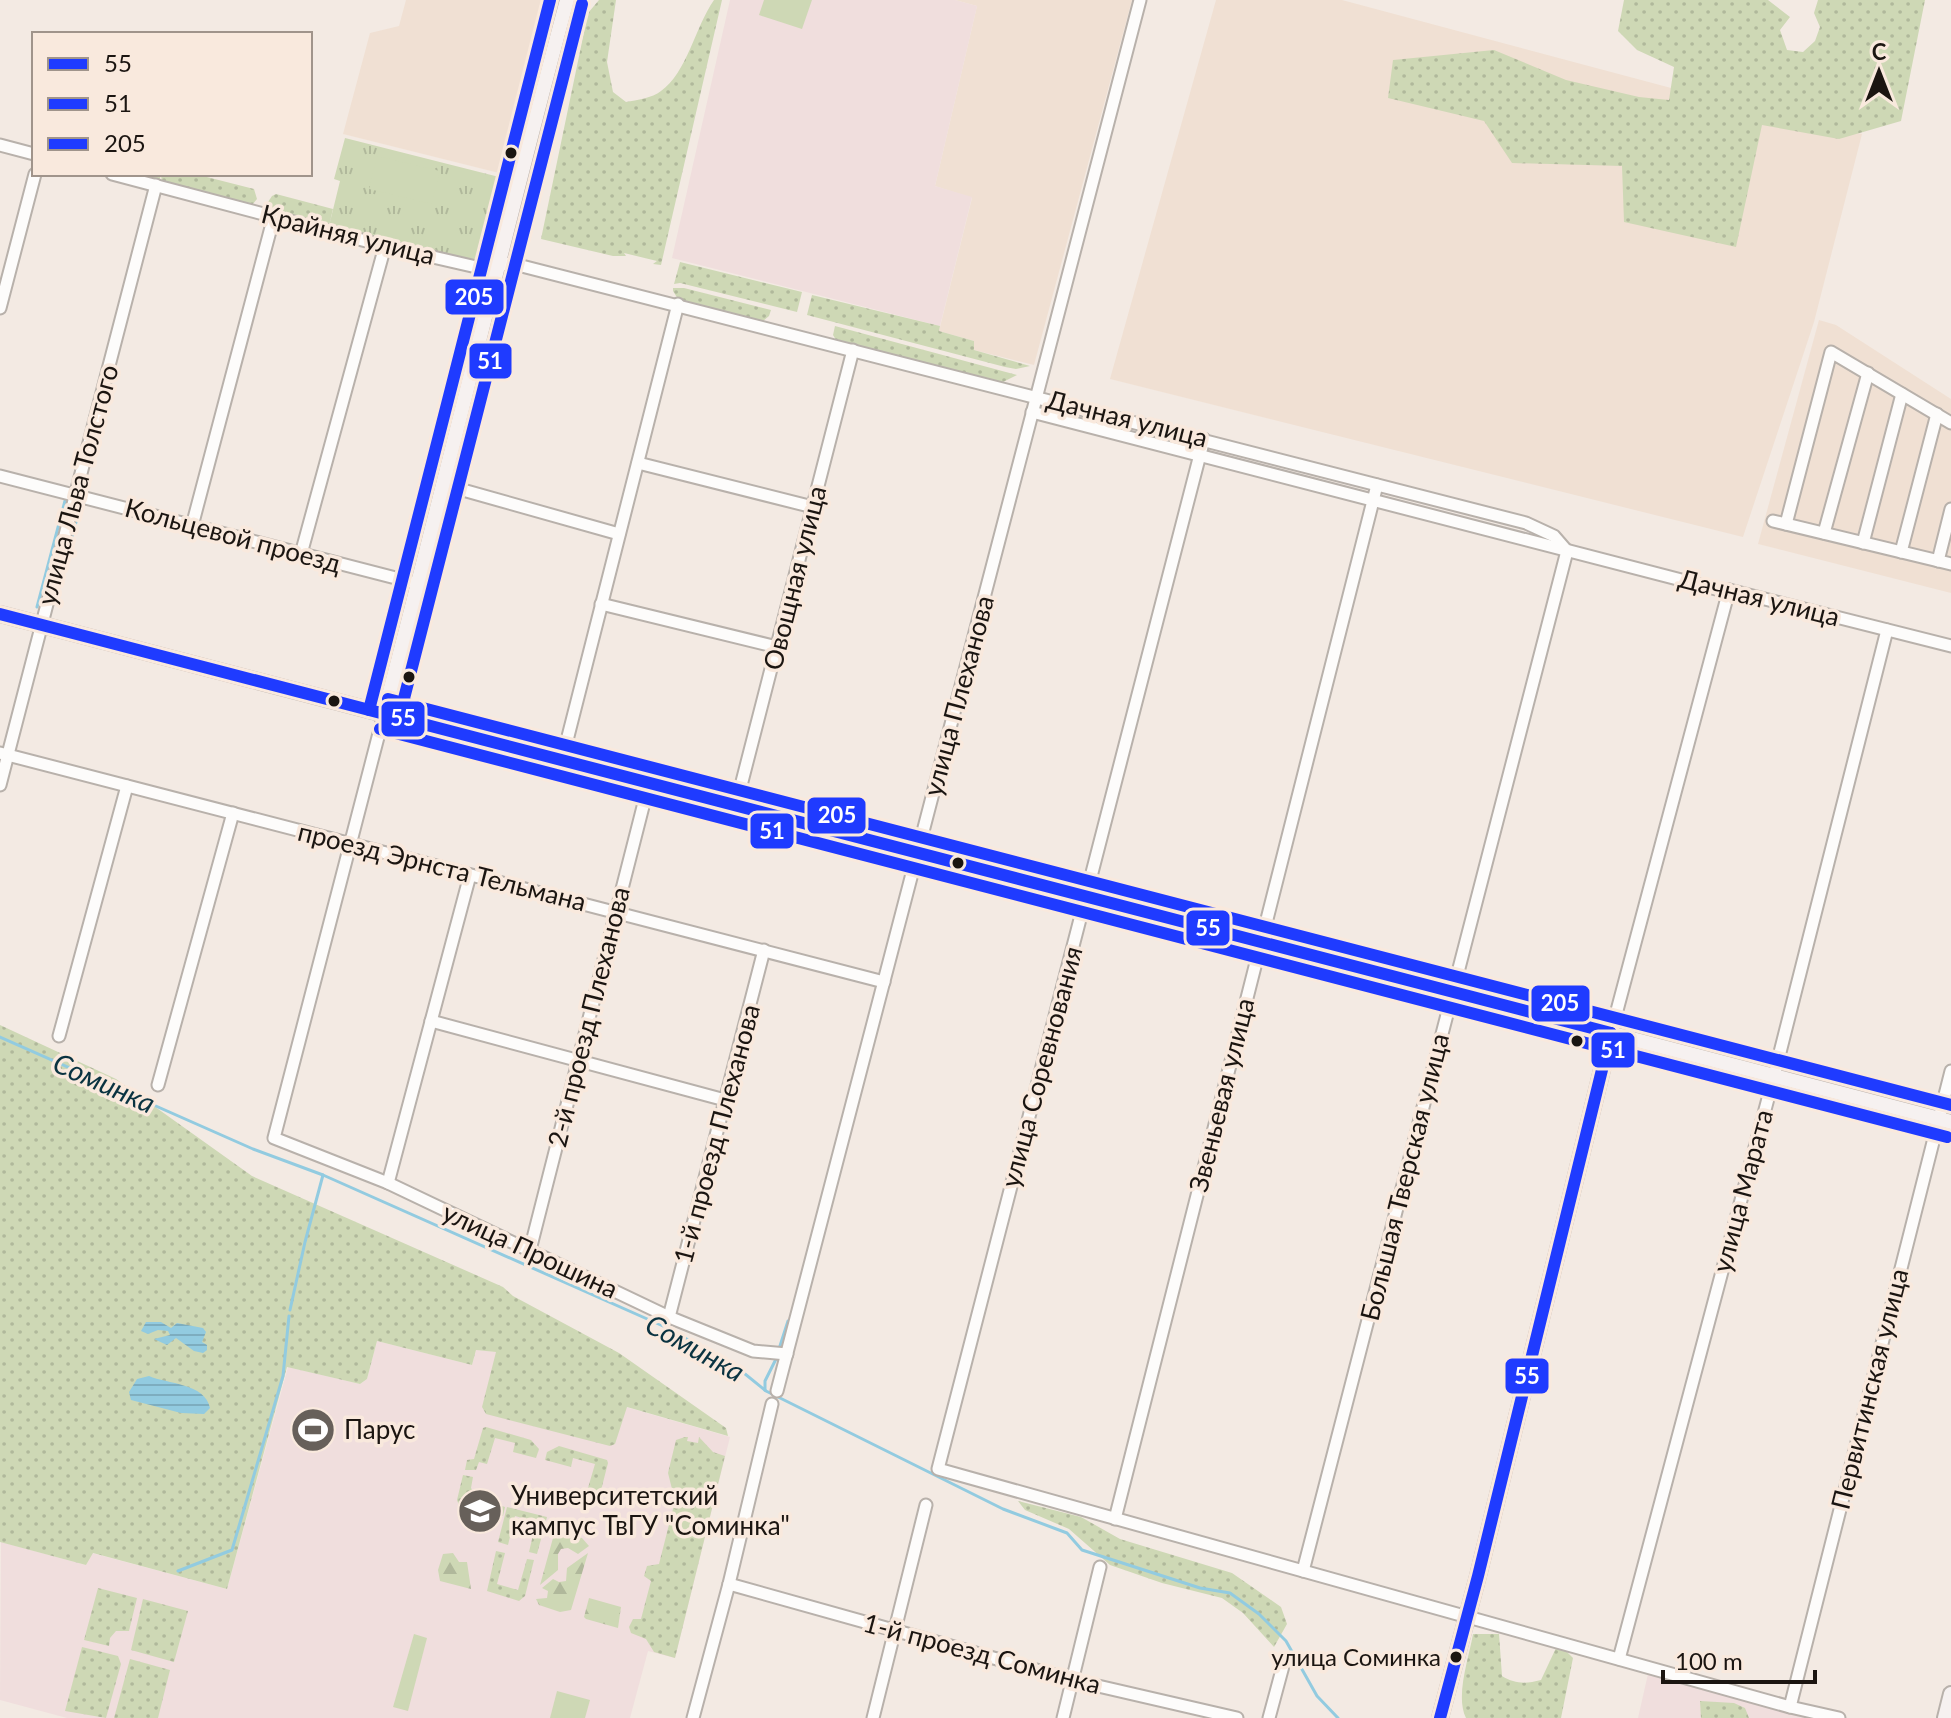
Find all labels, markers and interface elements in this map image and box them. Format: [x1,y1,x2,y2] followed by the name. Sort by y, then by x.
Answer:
[32,32,312,176] legend
[1839,32,1919,112] north arrow
[1872,38,1887,65] text: С
[104,48,132,77] text: 55
[104,88,132,117] text: 51
[104,128,146,157] text: 205
[503,145,519,161] unlabelled marker
[258,197,438,271] street label: Крайняя улица
[444,278,505,316] line badge: 205
[455,283,493,310] text: 205
[468,342,513,380] line badge: 51
[477,347,503,374] text: 51
[30,361,125,608] street label: улица Льва Толстого
[1043,383,1211,453] street label: Дачная улица
[756,482,832,673] street label: Овощная улица
[122,491,345,579] street label: Кольцевой проезд
[1675,562,1843,632] street label: Дачная улица
[916,592,1000,800] street label: улица Плеханова
[401,669,417,685] unlabelled marker
[326,693,342,709] unlabelled marker
[380,700,426,738] line badge: 55
[390,704,416,731] text: 55
[806,796,867,835] line badge: 205
[818,801,856,828] text: 205
[749,812,795,850] line badge: 51
[295,815,590,917] street label: проезд Эрнста Тельмана
[759,817,785,844] text: 51
[950,855,966,871] unlabelled marker
[540,883,636,1150] street label: 2-й проезд Плеханова
[1185,909,1231,947] line badge: 55
[1195,914,1221,941] text: 55
[993,943,1089,1191] street label: улица Соревнования
[1530,984,1591,1023] line badge: 205
[1541,989,1579,1016] text: 205
[1181,995,1261,1195] street label: Звеньевая улица
[666,1001,766,1267] street label: 1-й проезд Плеханова
[1353,1030,1455,1324] street label: Большая Тверская улица
[1590,1031,1636,1069] line badge: 51
[1569,1033,1585,1049] unlabelled marker
[1600,1036,1626,1063] text: 51
[48,1045,161,1120] water label: Соминка
[1705,1106,1779,1276] street label: улица Марата
[438,1195,623,1305] street label: улица Прошина
[1824,1265,1914,1512] street label: Первитинская улица
[640,1306,751,1388] water label: Соминка
[1504,1357,1550,1395] line badge: 55
[1514,1362,1540,1389] text: 55
[289,1406,337,1454] sports icon: Парус
[344,1413,415,1445] place label: Парус
[511,1479,790,1541] place label: Университетский кампус ТвГУ "Соминка"
[456,1487,504,1535] school or university icon: Университетский кампус ТвГУ "Соминка"
[860,1606,1104,1700] street label: 1-й проезд Соминка
[1663,1634,1815,1684] scale bar
[1271,1642,1441,1671] place label: улица Соминка
[1675,1646,1743,1675] text: 100 m
[1448,1649,1464,1665] marker: улица Соминка

